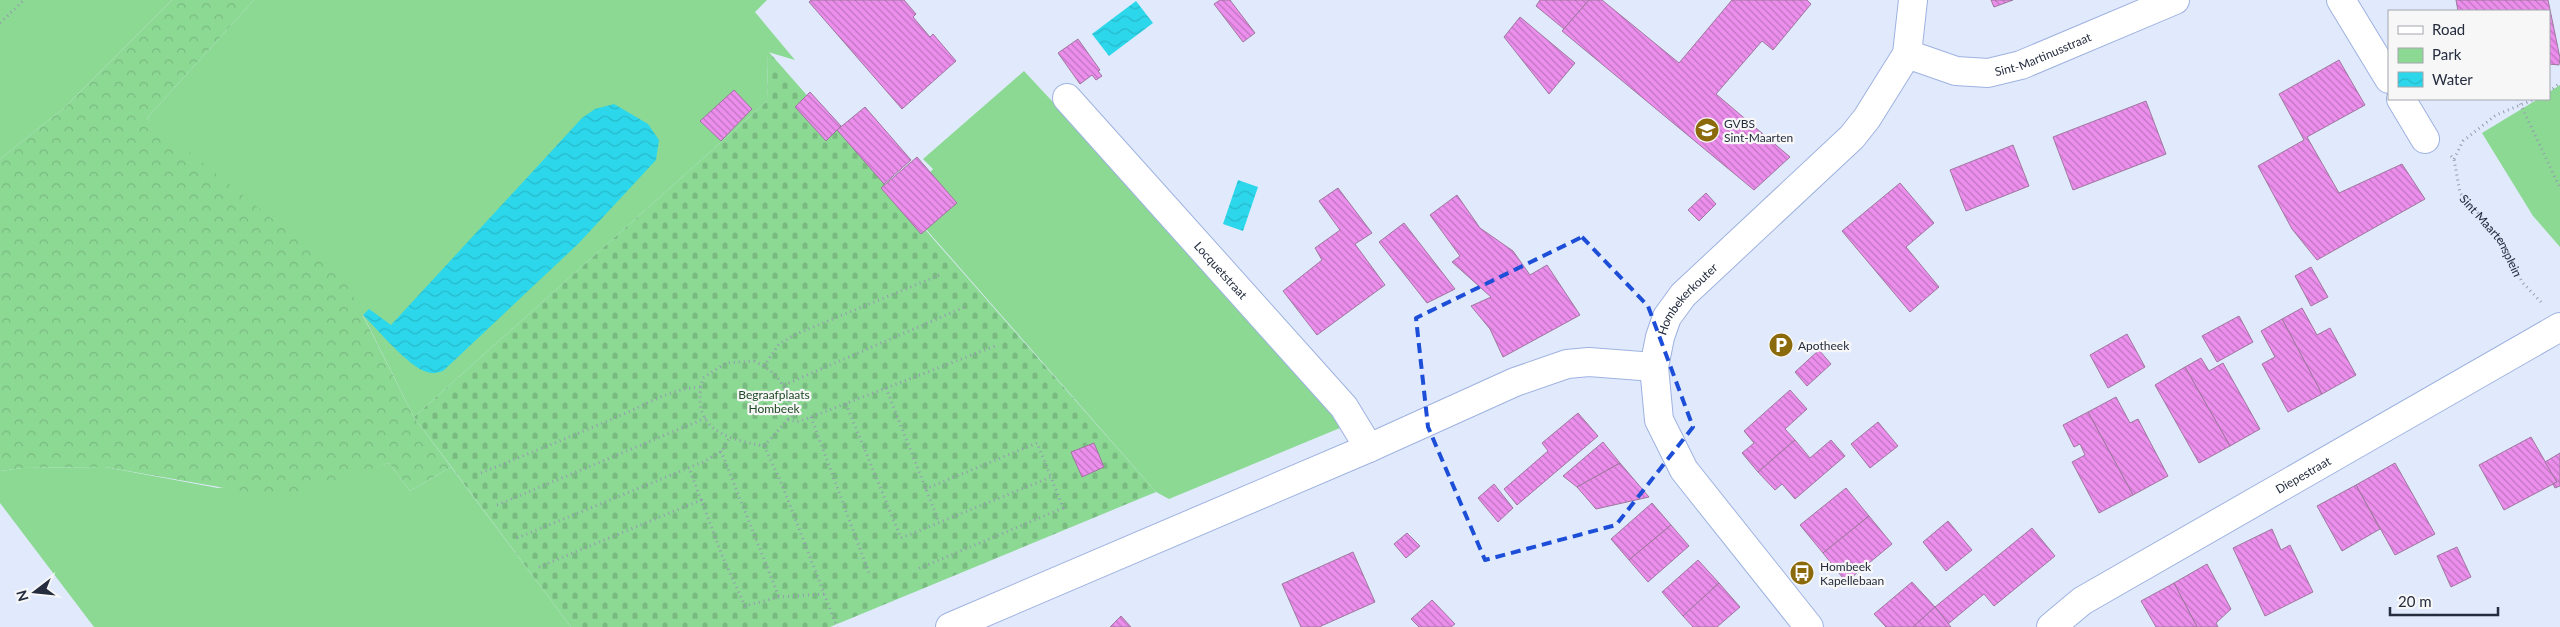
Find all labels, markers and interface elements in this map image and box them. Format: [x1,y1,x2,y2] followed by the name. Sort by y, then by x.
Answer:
[2388,10,2550,100] legend
[2432,20,2465,38] text: Road
[1993,29,2094,79] street label: Sint-Martinusstraat
[2432,45,2462,63] text: Park
[2432,70,2473,88] text: Water
[1724,116,1793,145] place label: GVBS Sint-Maarten
[1694,117,1720,143] school or university icon: GVBS Sint-Maarten
[2457,191,2526,279] street label: Sint Maartensplein
[1192,238,1251,302] street label: Locquetstraat
[1654,259,1721,337] street label: Hombekerkouter
[1768,332,1794,358] parking icon: Apotheek
[1798,338,1850,353] place label: Apotheek
[738,387,810,416] park label: Begraafplaats Hombeek
[2273,452,2334,496] street label: Diepestraat
[1820,559,1884,588] place label: Hombeek Kapellebaan
[1789,560,1815,586] bus stop icon: Hombeek Kapellebaan
[10,567,60,617] north arrow
[2390,584,2498,616] scale bar
[12,588,32,603] text: N
[2398,592,2432,610] text: 20 m

